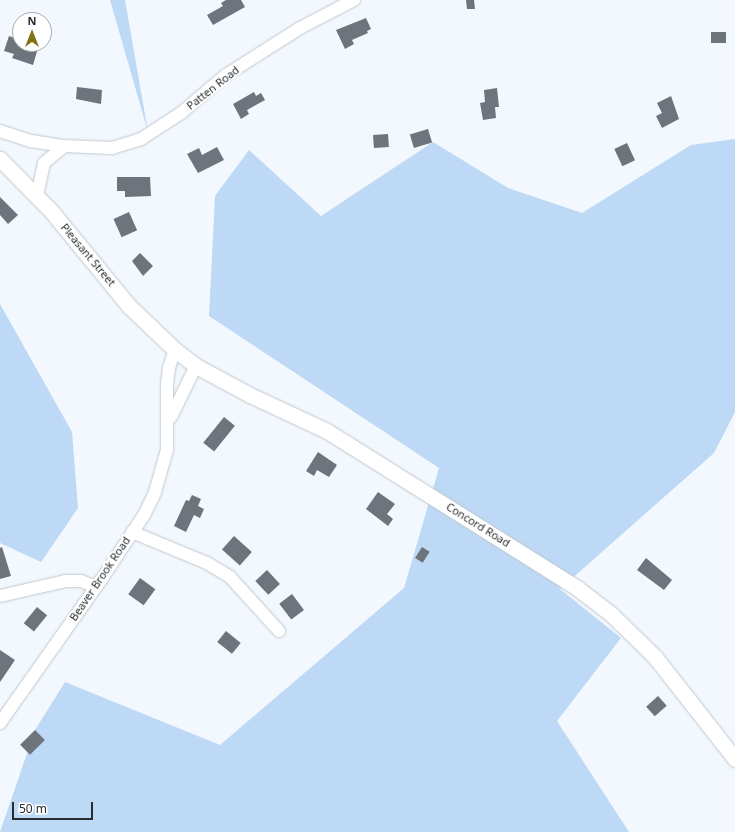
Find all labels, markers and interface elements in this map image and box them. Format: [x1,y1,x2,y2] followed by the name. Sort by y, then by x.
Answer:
[12,12,52,52] north arrow
[28,13,36,28] text: N
[184,63,242,113] street label: Patten Road
[58,221,118,289] street label: Pleasant Street
[444,500,512,550] street label: Concord Road
[67,534,133,624] street label: Beaver Brook Road
[14,794,95,820] scale bar
[19,800,47,817] text: 50 m

